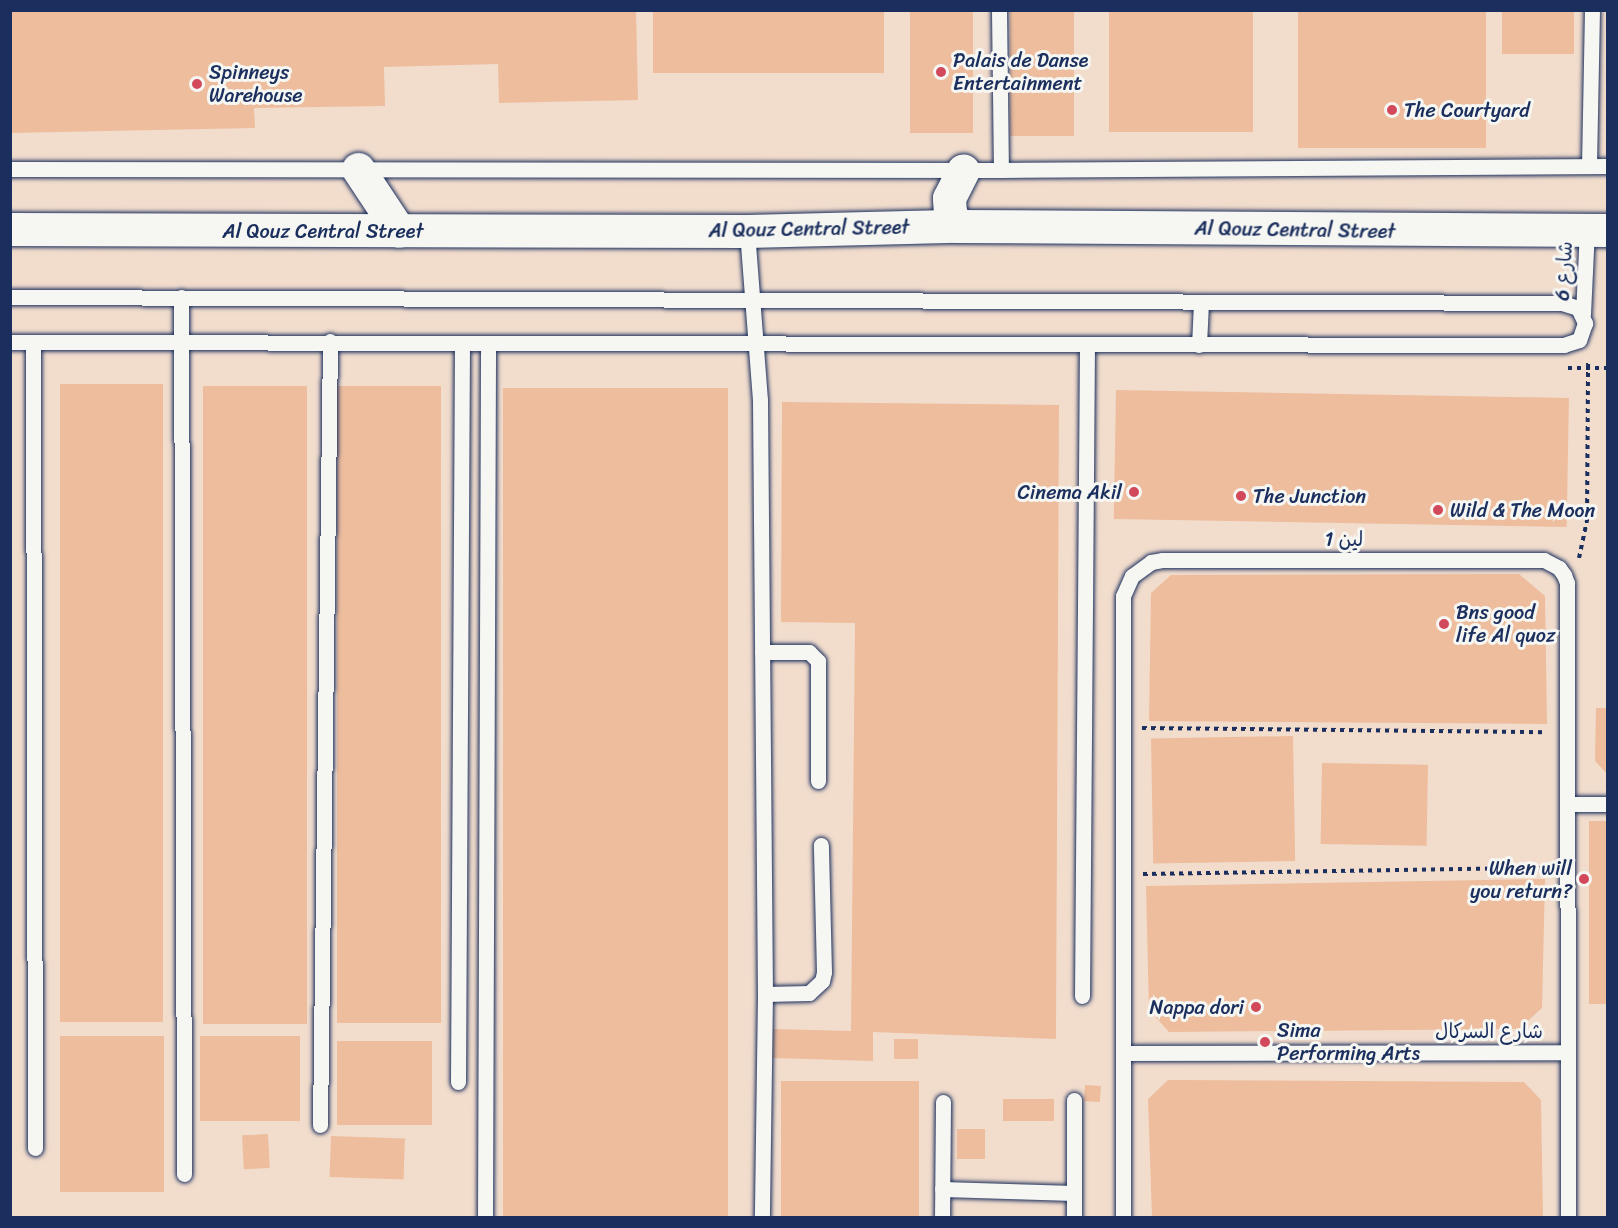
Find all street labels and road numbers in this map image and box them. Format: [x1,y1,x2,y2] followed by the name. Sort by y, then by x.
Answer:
[708,215,910,243] street label: Al Qouz Central Street
[1194,216,1396,244] street label: Al Qouz Central Street
[222,219,424,243] street label: Al Qouz Central Street
[1550,240,1578,302] street label: شارع 6
[1325,527,1363,551] street label: لين 1
[1435,1019,1543,1043] street label: شارع السركال

